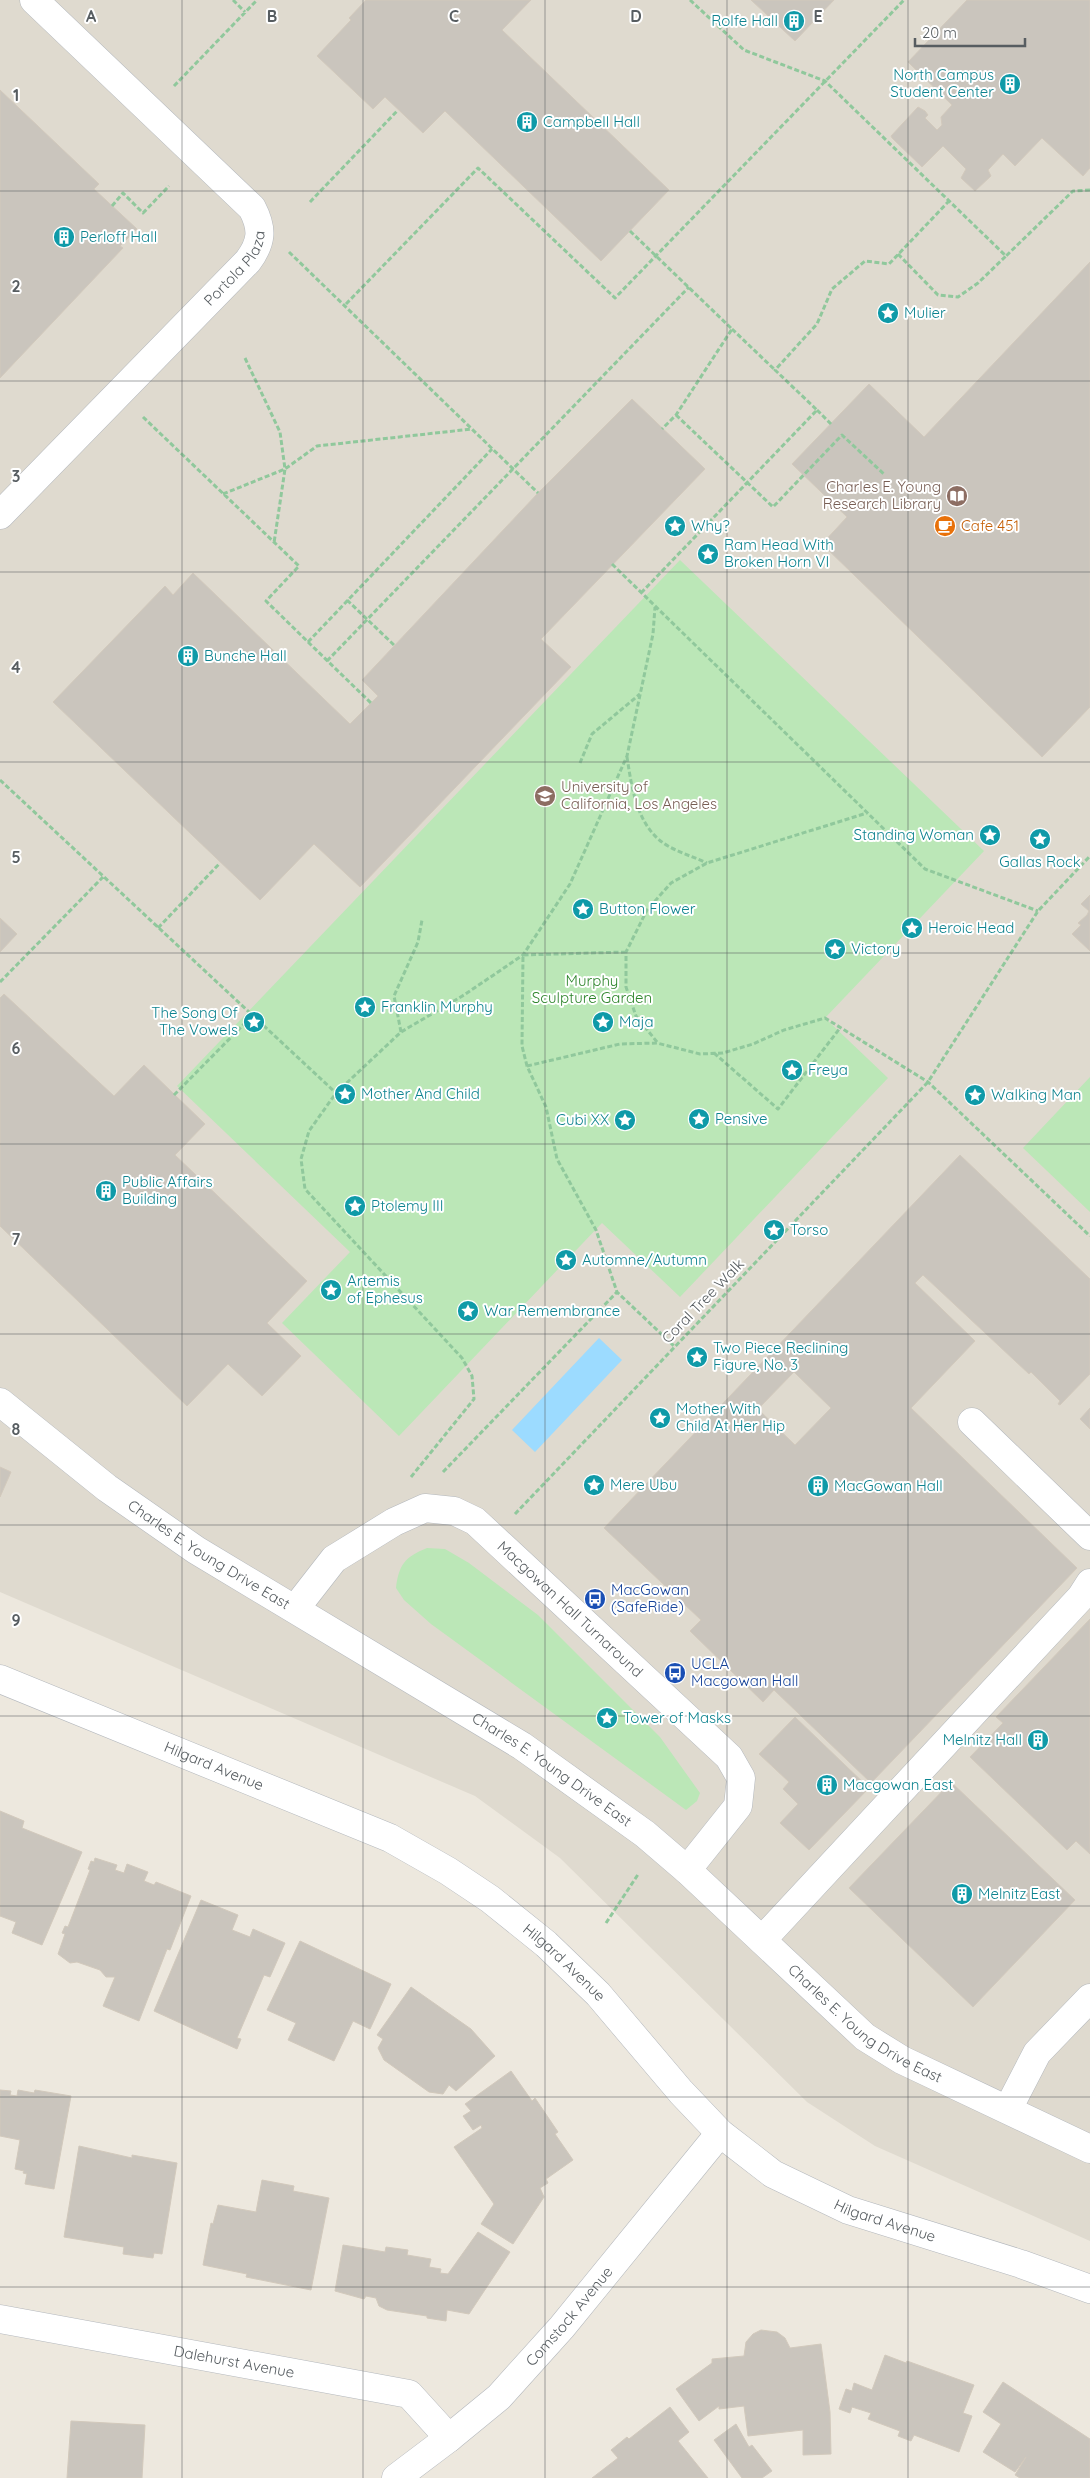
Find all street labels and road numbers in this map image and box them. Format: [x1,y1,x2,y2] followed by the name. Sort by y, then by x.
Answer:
[200,230,269,310] street label: Portola Plaza
[657,1254,748,1347] street label: Coral Tree Walk
[124,1495,294,1613] street label: Charles E. Young Drive East
[494,1537,647,1681] street label: Macgowan Hall Turnaround
[469,1708,636,1830] street label: Charles E. Young Drive East
[162,1737,267,1795] street label: Hilgard Avenue
[519,1919,610,2005] street label: Hilgard Avenue
[784,1960,945,2087] street label: Charles E. Young Drive East
[831,2195,938,2246] street label: Hilgard Avenue
[521,2262,616,2370] street label: Comstock Avenue
[172,2341,296,2382] street label: Dalehurst Avenue

